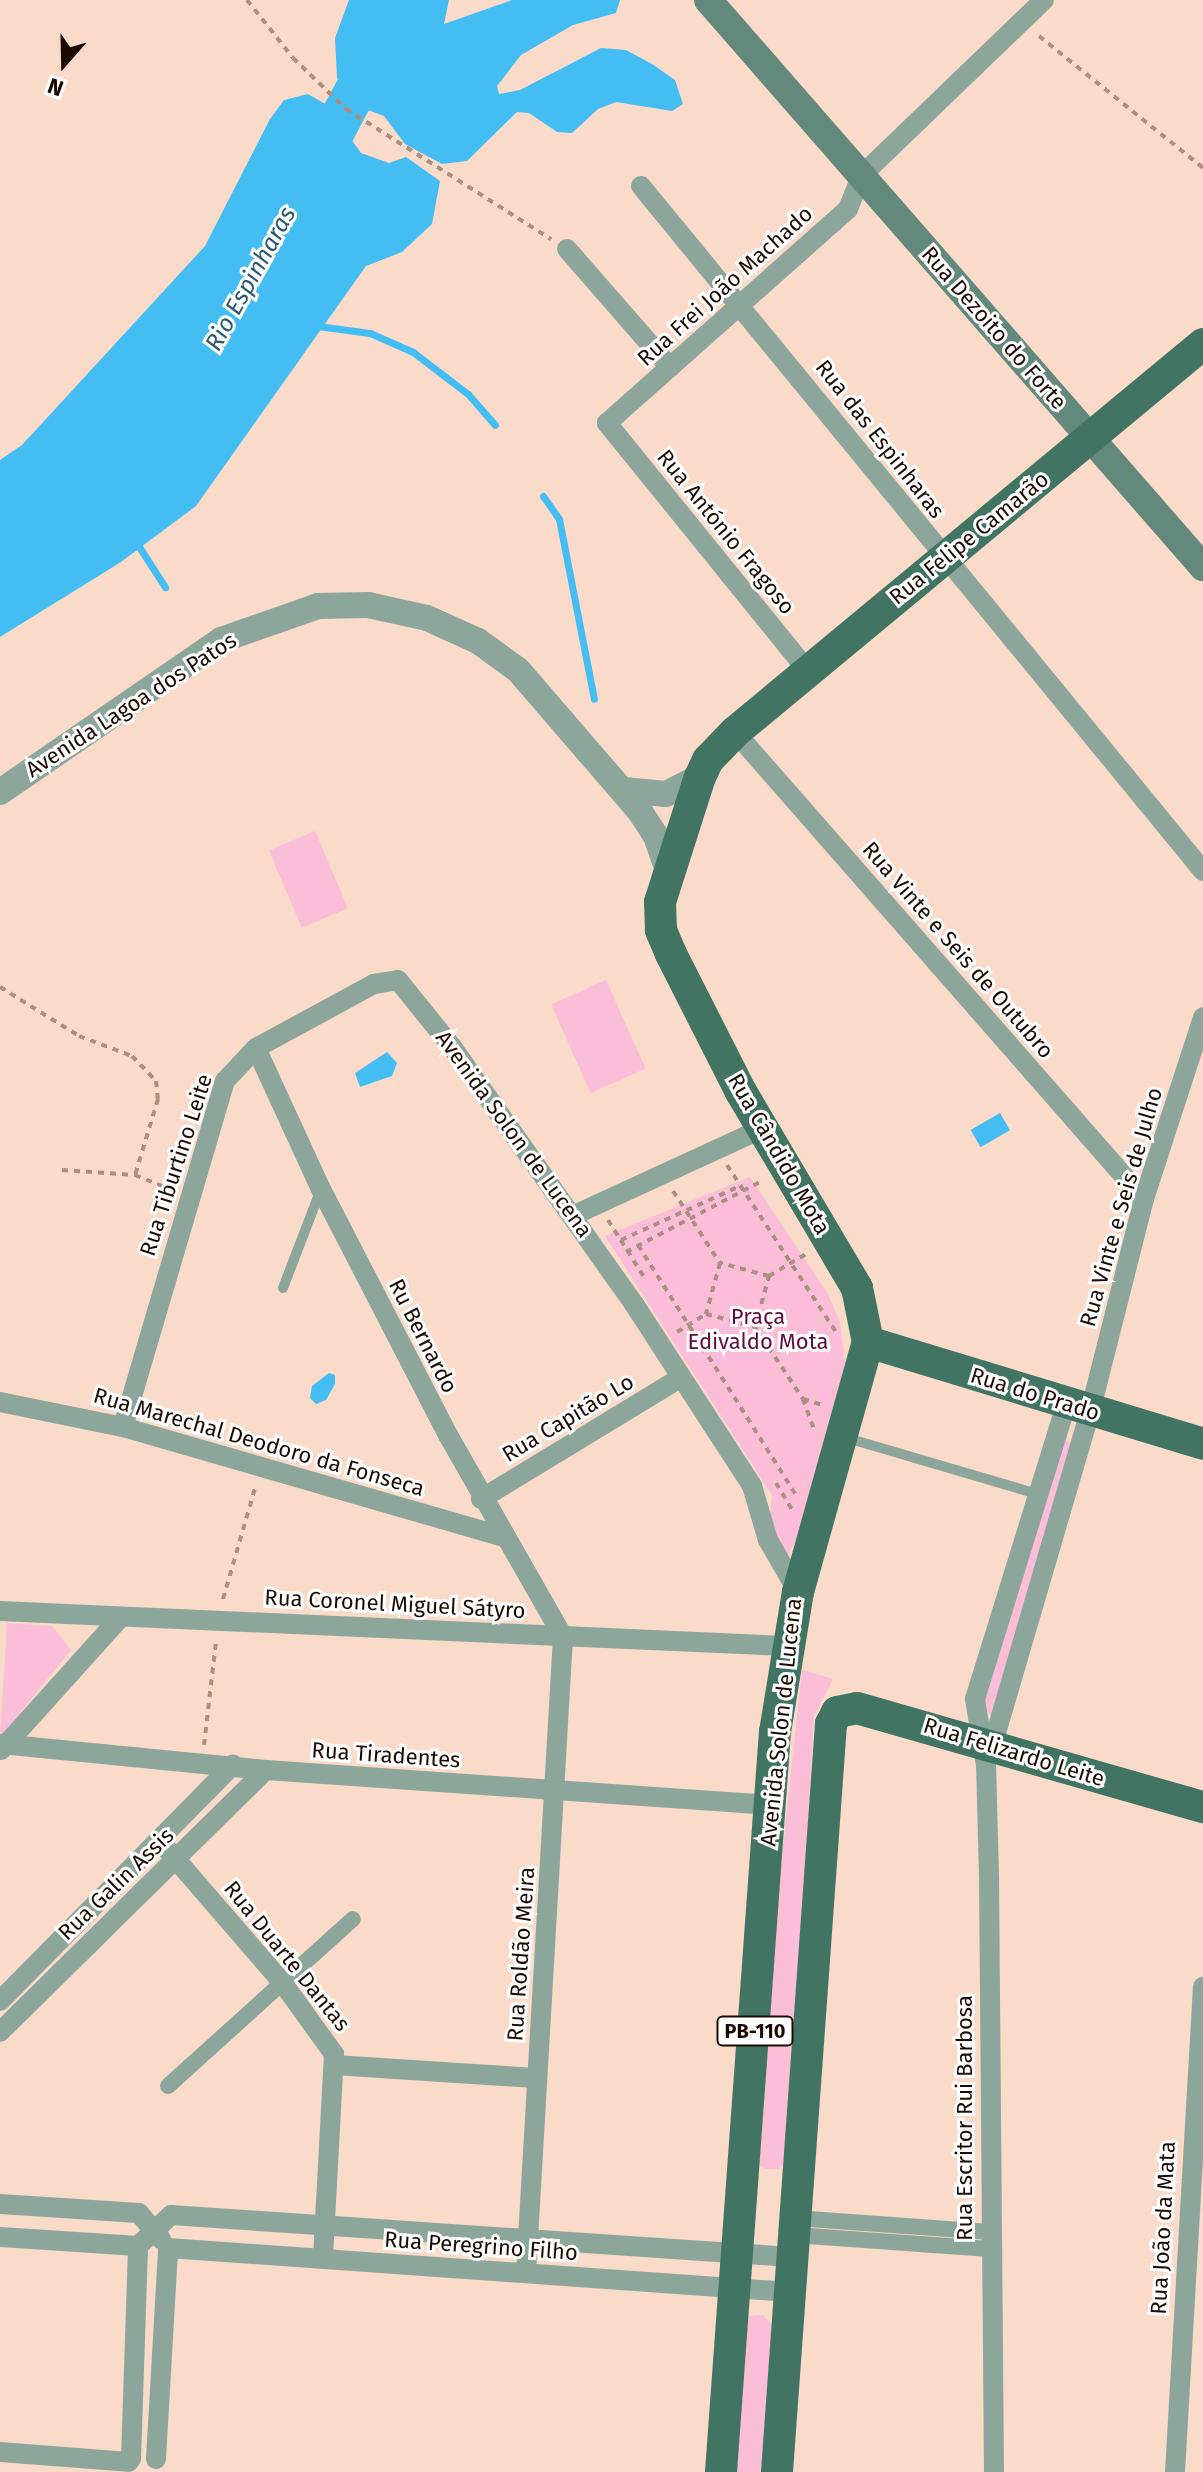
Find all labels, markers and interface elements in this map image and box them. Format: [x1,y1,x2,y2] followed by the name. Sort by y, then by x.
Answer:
[24,24,104,104] north arrow
[44,72,67,102] text: N
[632,200,818,372] street label: Rua Frei João Machado
[200,202,302,356] water label: Rio Espinharas
[916,241,1072,415] street label: Rua Dezoito do Forte
[810,355,950,523] street label: Rua das Espinharas
[651,444,801,620] street label: Rua António Fragoso
[884,466,1054,610] street label: Rua Felipe Camarão
[21,627,241,783] street label: Avenida Lagoa dos Patos
[857,836,1059,1064] street label: Rua Vinte e Seis de Outubro
[430,1025,598,1243] street label: Avenida Solon de Lucena
[722,1069,836,1239] street label: Rua Cândido Mota
[134,1071,218,1259] street label: Rua Tiburtino Leite
[1074,1084,1168,1330] street label: Rua Vinte e Seis de Julho
[383,1275,463,1397] street label: Ru Bernardo
[688,1303,828,1354] park label: Praça Edivaldo Mota
[967,1362,1103,1426] street label: Rua do Prado
[497,1368,639,1468] street label: Rua Capitão Lo
[90,1382,428,1502] street label: Rua Marechal Deodoro da Fonseca
[264,1584,526,1624] street label: Rua Coronel Miguel Sátyro
[755,1597,807,1847] street label: Avenida Solon de Lucena
[920,1712,1108,1792] street label: Rua Felizardo Leite
[311,1737,461,1773] street label: Rua Tiradentes
[53,1822,179,1946] street label: Rua Galin Assis
[502,1866,540,2042] street label: Rua Roldão Meira
[218,1876,356,2036] street label: Rua Duarte Dantas
[952,1995,978,2241] street label: Rua Escritor Rui Barbosa
[715,2015,795,2047] road number: PB-110
[1145,2141,1181,2315] street label: Rua João da Mata
[383,2226,579,2266] street label: Rua Peregrino Filho

